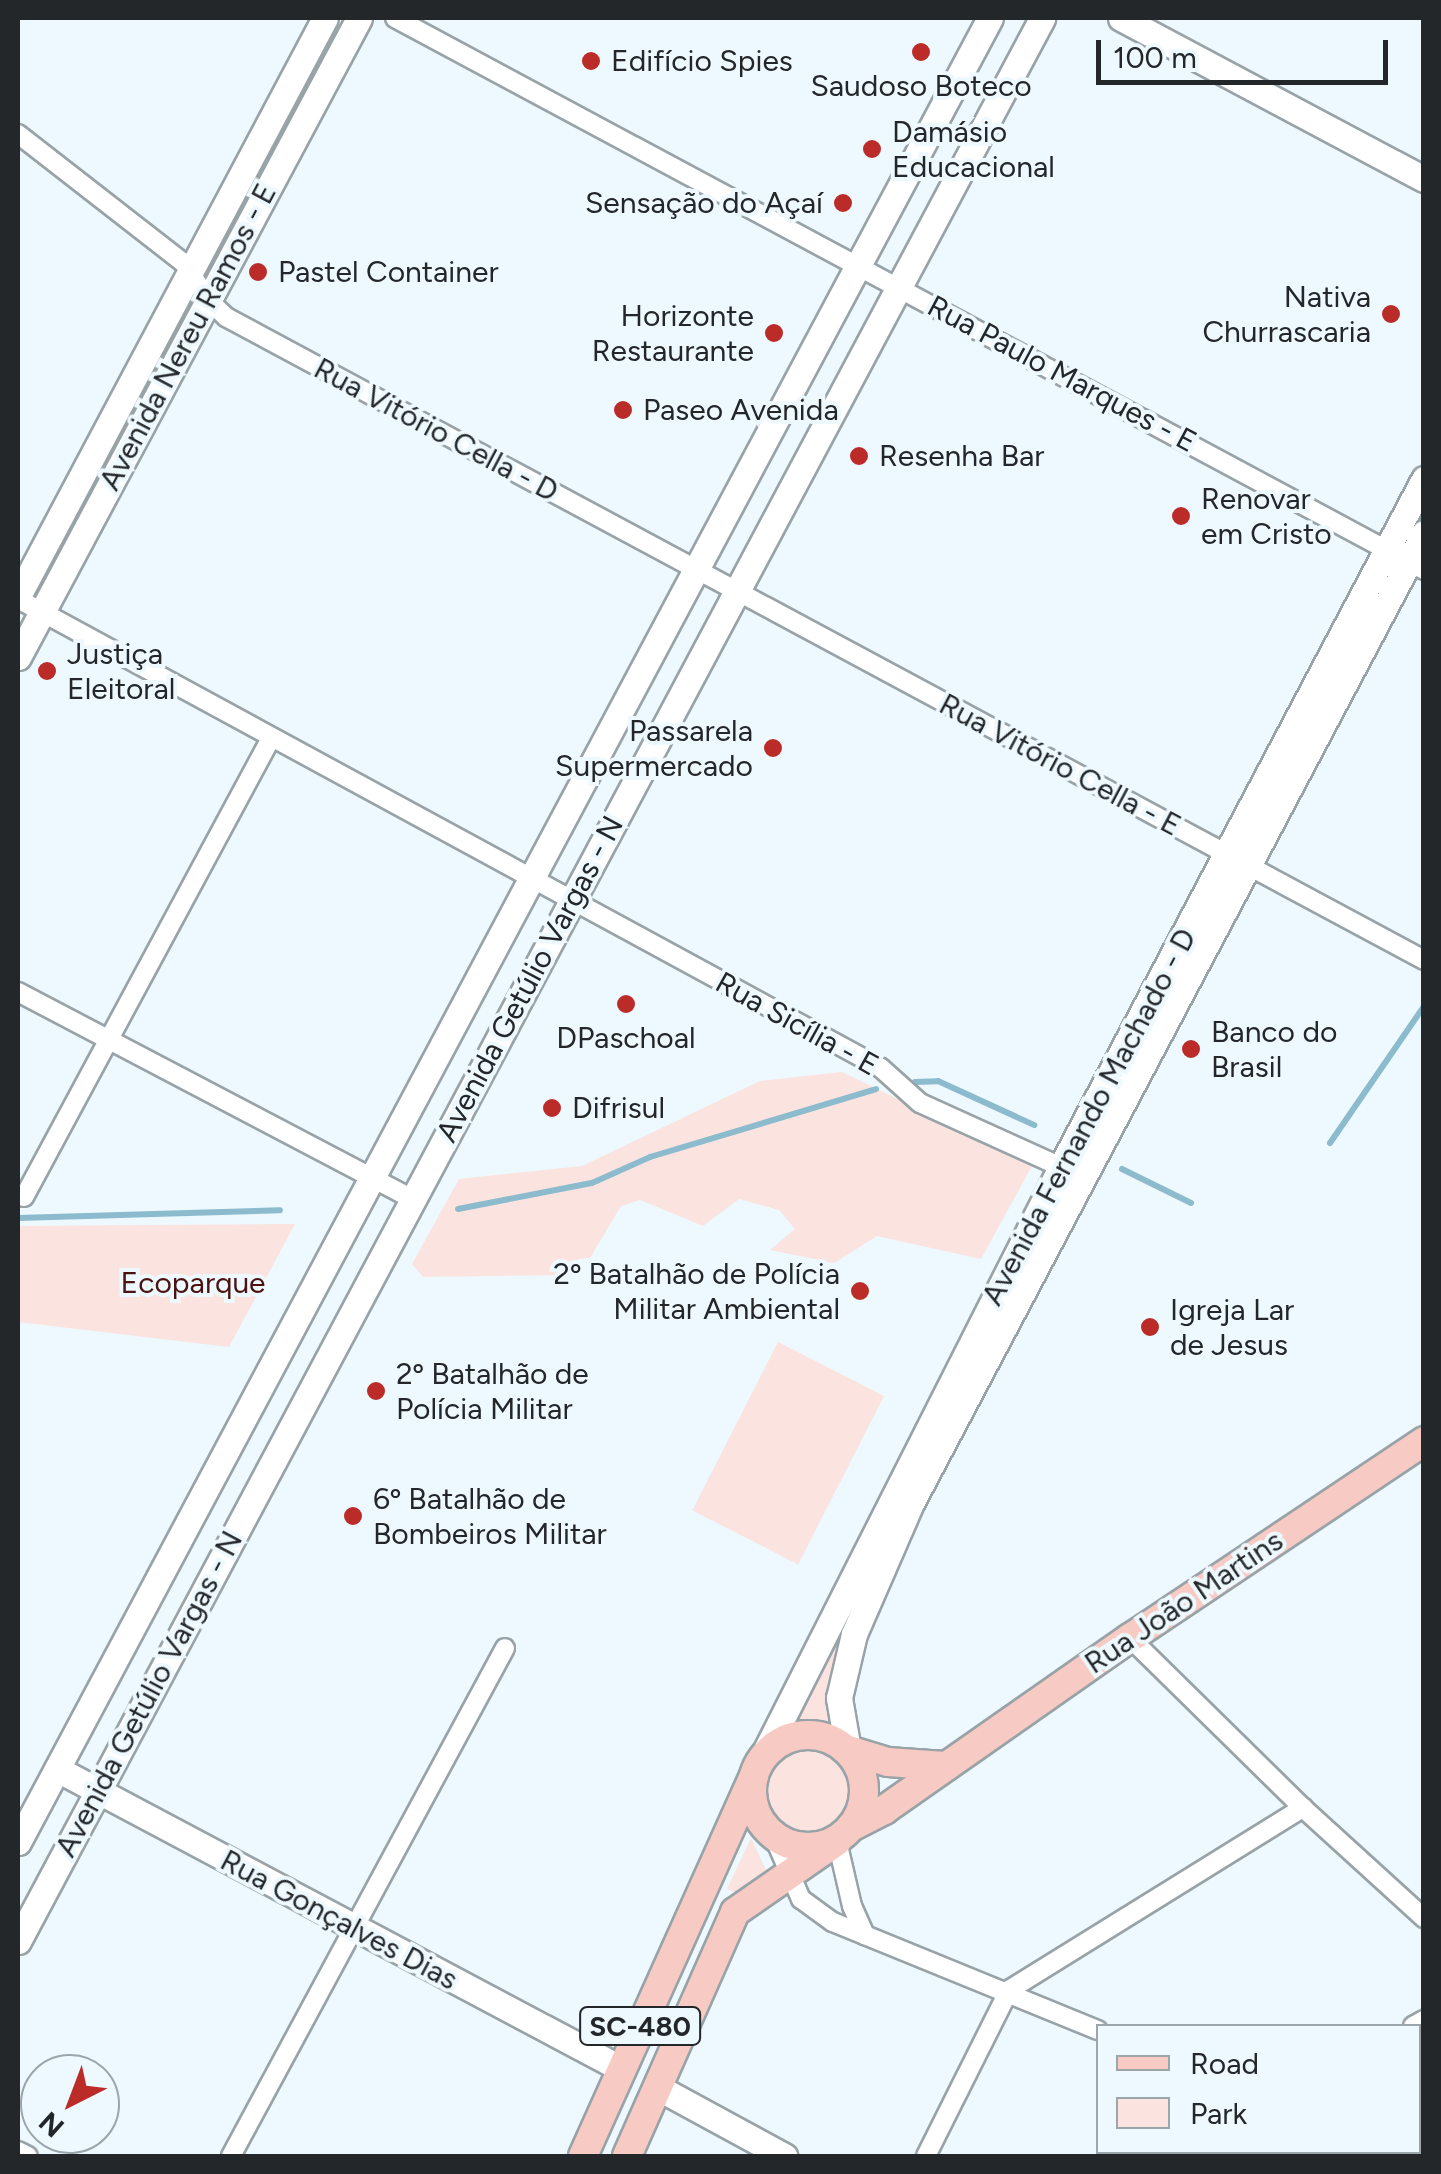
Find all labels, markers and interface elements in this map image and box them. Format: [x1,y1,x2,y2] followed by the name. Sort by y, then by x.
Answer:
[1101,20,1394,82] scale bar
[1113,39,1197,76] text: 100 m
[910,41,932,63] marker: Saudoso Boteco
[611,43,793,79] place label: Edifício Spies
[580,50,602,72] marker: Edifício Spies
[810,68,1032,104] place label: Saudoso Boteco
[892,114,1055,184] place label: Damásio Educacional
[861,138,883,160] marker: Damásio Educacional
[92,178,284,496] street label: Avenida Nereu Ramos - E
[585,185,823,221] place label: Sensação do Açaí
[832,192,854,214] marker: Sensação do Açaí
[278,254,499,290] place label: Pastel Container
[247,261,269,283] marker: Pastel Container
[1202,279,1371,350] place label: Nativa Churrascaria
[922,288,1202,460] street label: Rua Paulo Marques - E
[592,298,754,368] place label: Horizonte Restaurante
[1380,303,1402,325] marker: Nativa Churrascaria
[763,322,785,344] marker: Horizonte Restaurante
[308,350,564,510] street label: Rua Vitório Cella - D
[643,392,839,428] place label: Paseo Avenida
[612,399,634,421] marker: Paseo Avenida
[879,438,1044,474] place label: Resenha Bar
[848,445,870,467] marker: Resenha Bar
[1201,481,1332,552] place label: Renovar em Cristo
[1170,505,1192,527] marker: Renovar em Cristo
[67,636,175,706] place label: Justiça Eleitoral
[36,660,58,682] marker: Justiça Eleitoral
[933,686,1187,844] street label: Rua Vitório Cella - E
[555,713,753,784] place label: Passarela Supermercado
[762,737,784,759] marker: Passarela Supermercado
[429,810,631,1148] street label: Avenida Getúlio Vargas - N
[974,923,1204,1311] street label: Avenida Fernando Machado - D
[709,964,885,1084] street label: Rua Sicília - E
[615,993,637,1015] marker: DPaschoal
[1211,1014,1337,1084] place label: Banco do Brasil
[556,1020,696,1056] place label: DPaschoal
[1180,1038,1202,1060] marker: Banco do Brasil
[572,1090,665,1126] place label: Difrisul
[541,1097,563,1119] marker: Difrisul
[553,1256,840,1326] place label: 2º Batalhão de Polícia Militar Ambiental
[120,1265,266,1301] park label: Ecoparque
[849,1280,871,1302] marker: 2º Batalhão de Polícia Militar Ambiental
[1170,1292,1294,1362] place label: Igreja Lar de Jesus
[1139,1316,1161,1338] marker: Igreja Lar de Jesus
[396,1356,589,1426] place label: 2º Batalhão de Polícia Militar
[365,1380,387,1402] marker: 2º Batalhão de Polícia Militar
[373,1481,607,1552] place label: 6º Batalhão de Bombeiros Militar
[342,1505,364,1527] marker: 6º Batalhão de Bombeiros Militar
[1078,1522,1290,1682] street label: Rua João Martins
[48,1525,250,1863] street label: Avenida Getúlio Vargas - N
[214,1842,464,1998] street label: Rua Gonçalves Dias
[578,2003,702,2049] road number: SC-480
[1096,2024,1421,2154] legend
[1190,2045,1259,2082] text: Road
[20,2054,120,2154] north arrow
[1190,2095,1247,2132] text: Park
[32,2105,71,2145] text: N

